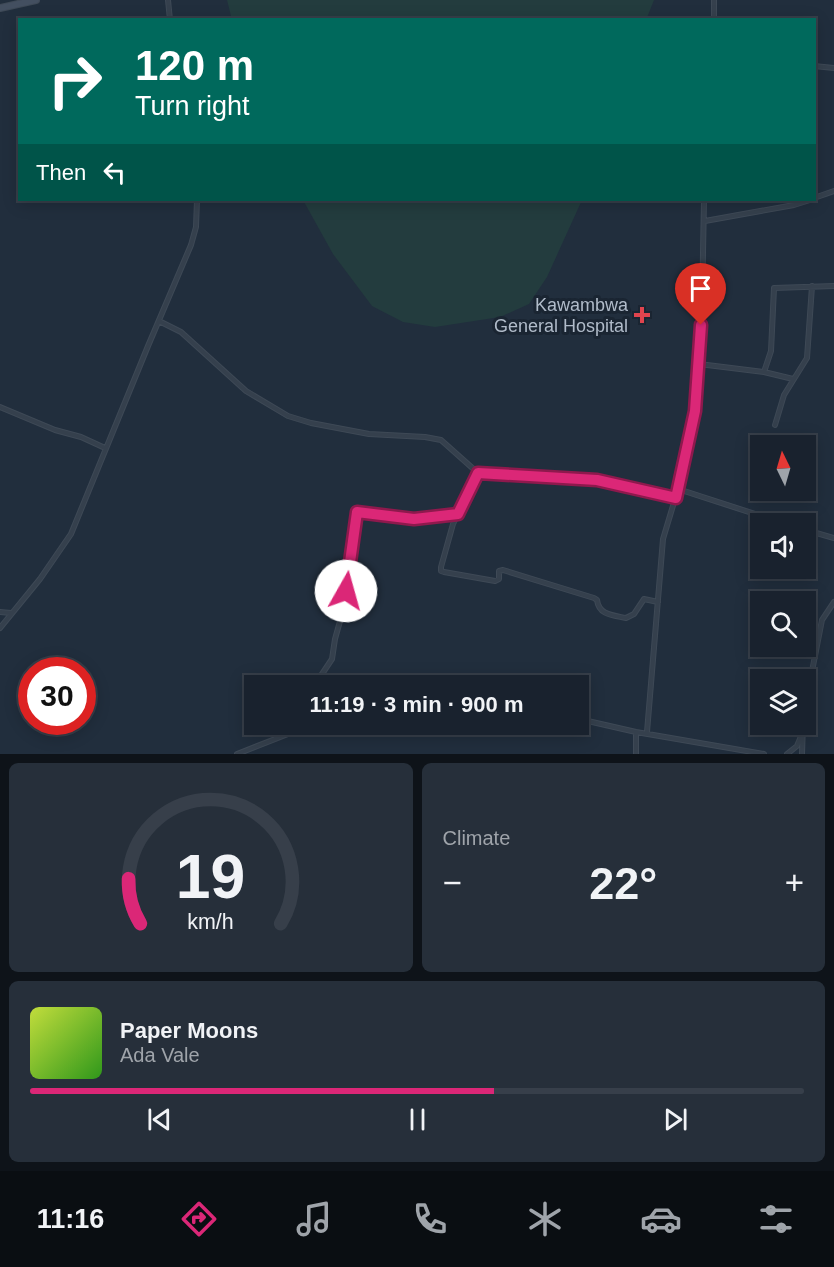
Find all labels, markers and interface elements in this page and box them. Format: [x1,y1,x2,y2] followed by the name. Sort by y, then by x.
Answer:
[36,42,114,120] icon: right
[135,42,254,89] text: 120 m
[135,91,250,121] text: Turn right
[98,156,131,189] icon: left
[36,160,86,185] text: Then
[675,263,726,325] pin
[684,272,717,305] icon: arrive
[494,295,629,336] place label: Kawambwa General Hospital
[633,306,651,324] marker: Kawambwa General Hospital
[750,435,816,501] north arrow
[750,435,816,735] map controls
[750,513,816,579] button: sound
[314,559,378,623] position arrow
[750,591,816,657] button: search
[18,657,96,735] speed limit sign: 30
[750,669,816,735] button: layers
[310,692,524,717] text: 11:19 · 3 min · 900 m
[443,827,510,849] text: Climate
[176,842,245,911] text: 19
[589,858,657,909] text: 22°
[443,864,462,901] text: −
[785,864,804,901] text: +
[188,911,234,935] text: km/h
[120,1018,258,1043] text: Paper Moons
[120,1044,200,1066] text: Ada Vale
[143,1103,176,1136] icon: previous
[401,1103,434,1136] icon: pause
[659,1103,692,1136] icon: next
[178,1198,220,1240] icon: directions
[293,1198,335,1240] icon: music
[409,1198,451,1240] icon: phone
[524,1198,566,1240] icon: climate
[640,1198,682,1240] icon: car
[755,1198,797,1240] icon: filters
[37,1204,104,1234] text: 11:16

